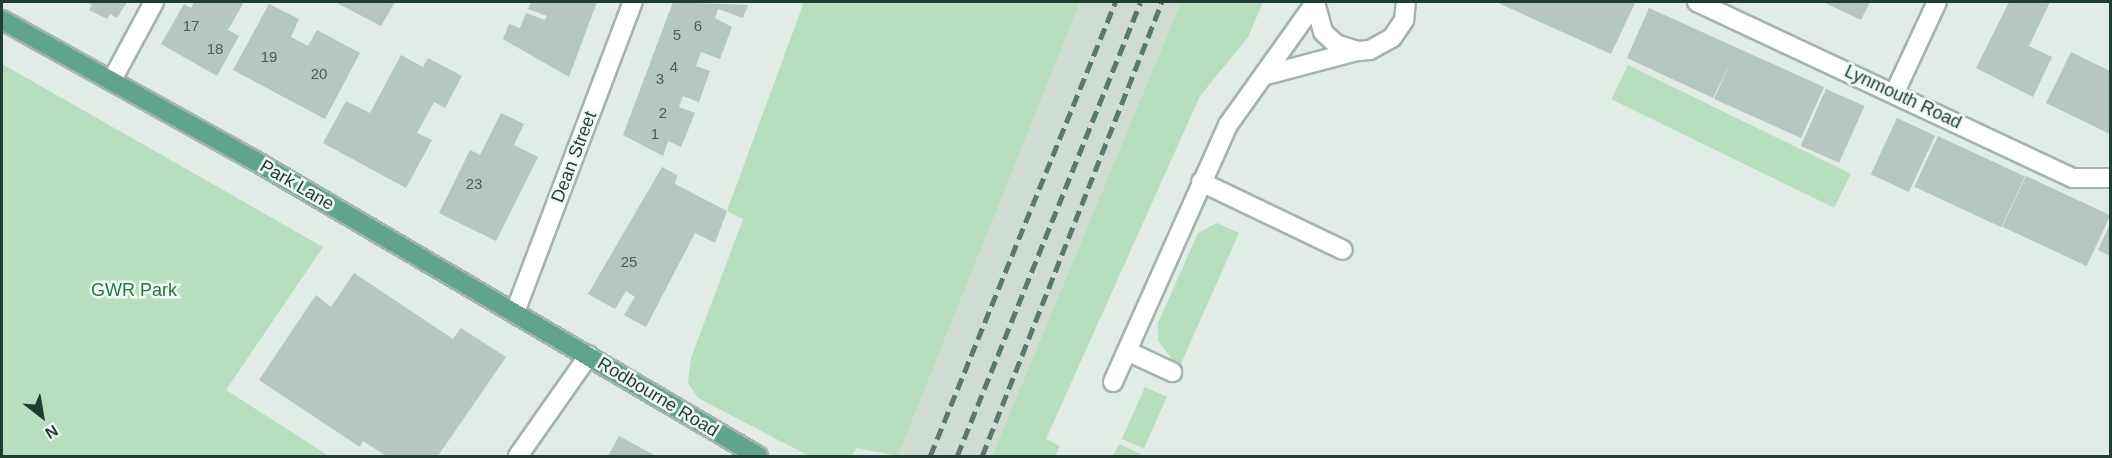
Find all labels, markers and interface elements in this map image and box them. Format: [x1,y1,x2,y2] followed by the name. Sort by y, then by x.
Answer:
[183,17,199,35] house number: 17
[694,17,702,35] house number: 6
[673,26,681,44] house number: 5
[207,40,223,58] house number: 18
[261,48,277,66] house number: 19
[670,58,678,76] house number: 4
[1841,60,1965,134] street label: Lynmouth Road
[311,65,327,83] house number: 20
[656,70,664,88] house number: 3
[659,104,667,122] house number: 2
[547,108,601,206] street label: Dean Street
[651,125,659,143] house number: 1
[256,155,338,215] street label: Park Lane
[466,175,482,193] house number: 23
[621,253,637,271] house number: 25
[91,279,177,301] park label: GWR Park
[594,352,722,442] street label: Rodbourne Road
[12,386,72,446] north arrow
[42,422,61,442] text: N

